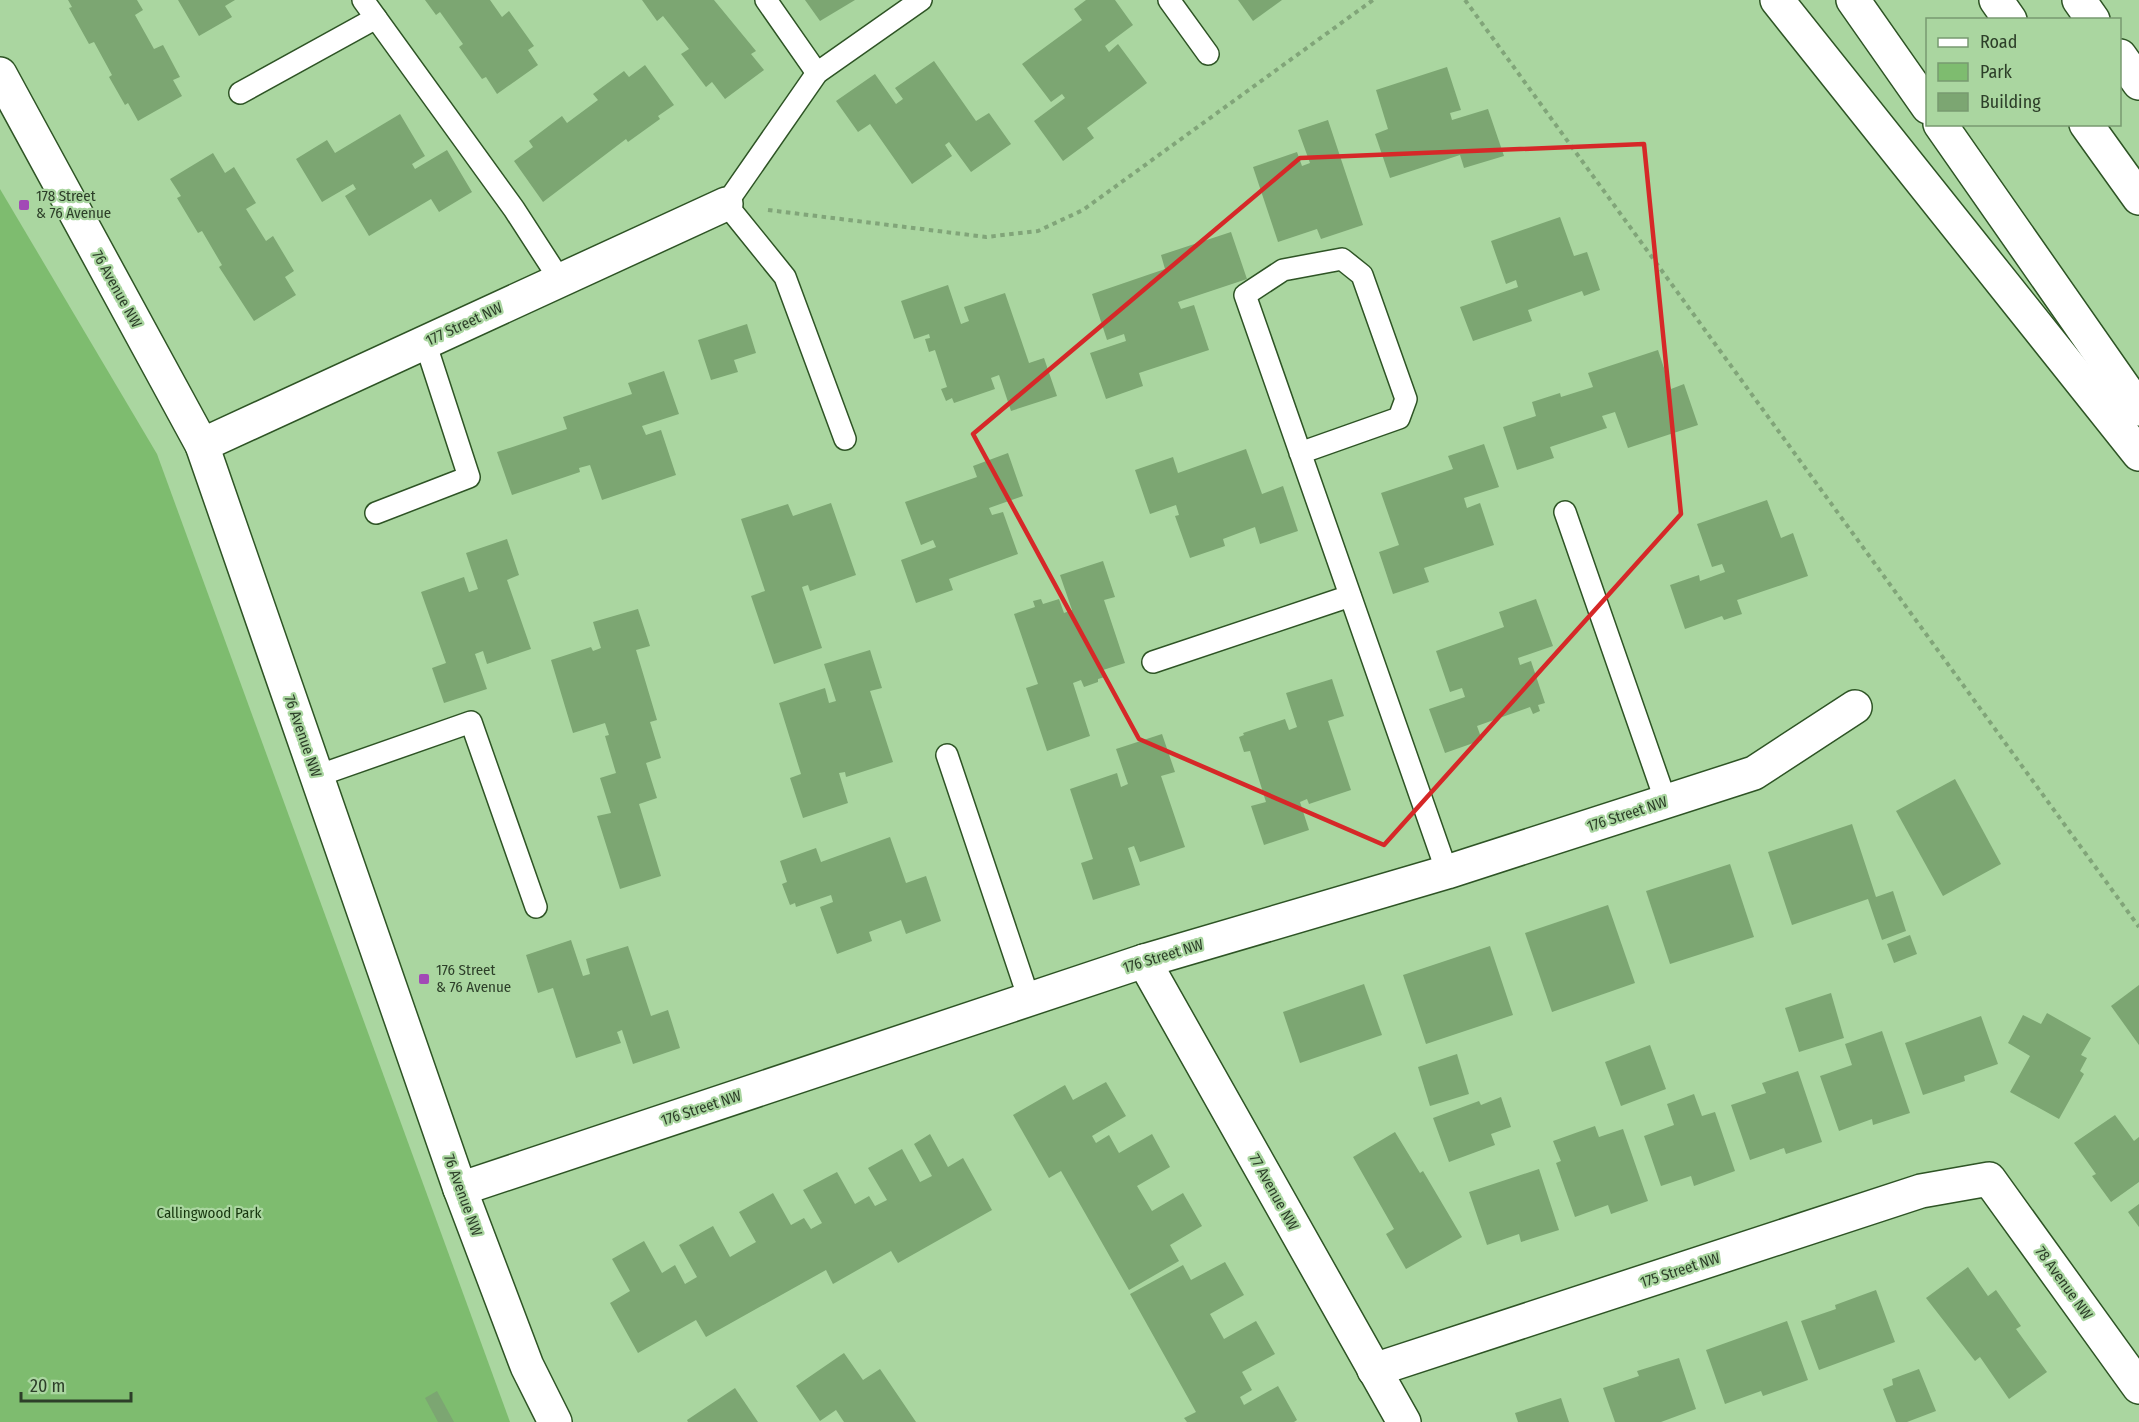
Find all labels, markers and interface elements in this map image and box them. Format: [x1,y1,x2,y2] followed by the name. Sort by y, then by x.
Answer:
[1926,18,2121,126] legend
[1980,31,2017,53] text: Road
[1980,61,2013,83] text: Park
[1980,91,2041,113] text: Building
[36,187,111,222] place label: 178 Street & 76 Avenue
[17,198,31,212] marker: 178 Street & 76 Avenue
[88,247,146,331] street label: 76 Avenue NW
[423,298,505,350] street label: 177 Street NW
[281,693,325,779] street label: 76 Avenue NW
[1585,793,1669,835] street label: 176 Street NW
[1121,935,1205,977] street label: 176 Street NW
[436,961,511,996] place label: 176 Street & 76 Avenue
[417,972,431,986] marker: 176 Street & 76 Avenue
[659,1087,743,1129] street label: 176 Street NW
[1246,1151,1302,1233] street label: 77 Avenue NW
[440,1152,486,1238] street label: 76 Avenue NW
[156,1204,262,1222] park label: Callingwood Park
[2032,1243,2096,1323] street label: 78 Avenue NW
[1638,1249,1722,1291] street label: 175 Street NW
[21,1365,130,1403] scale bar
[30,1375,65,1397] text: 20 m

